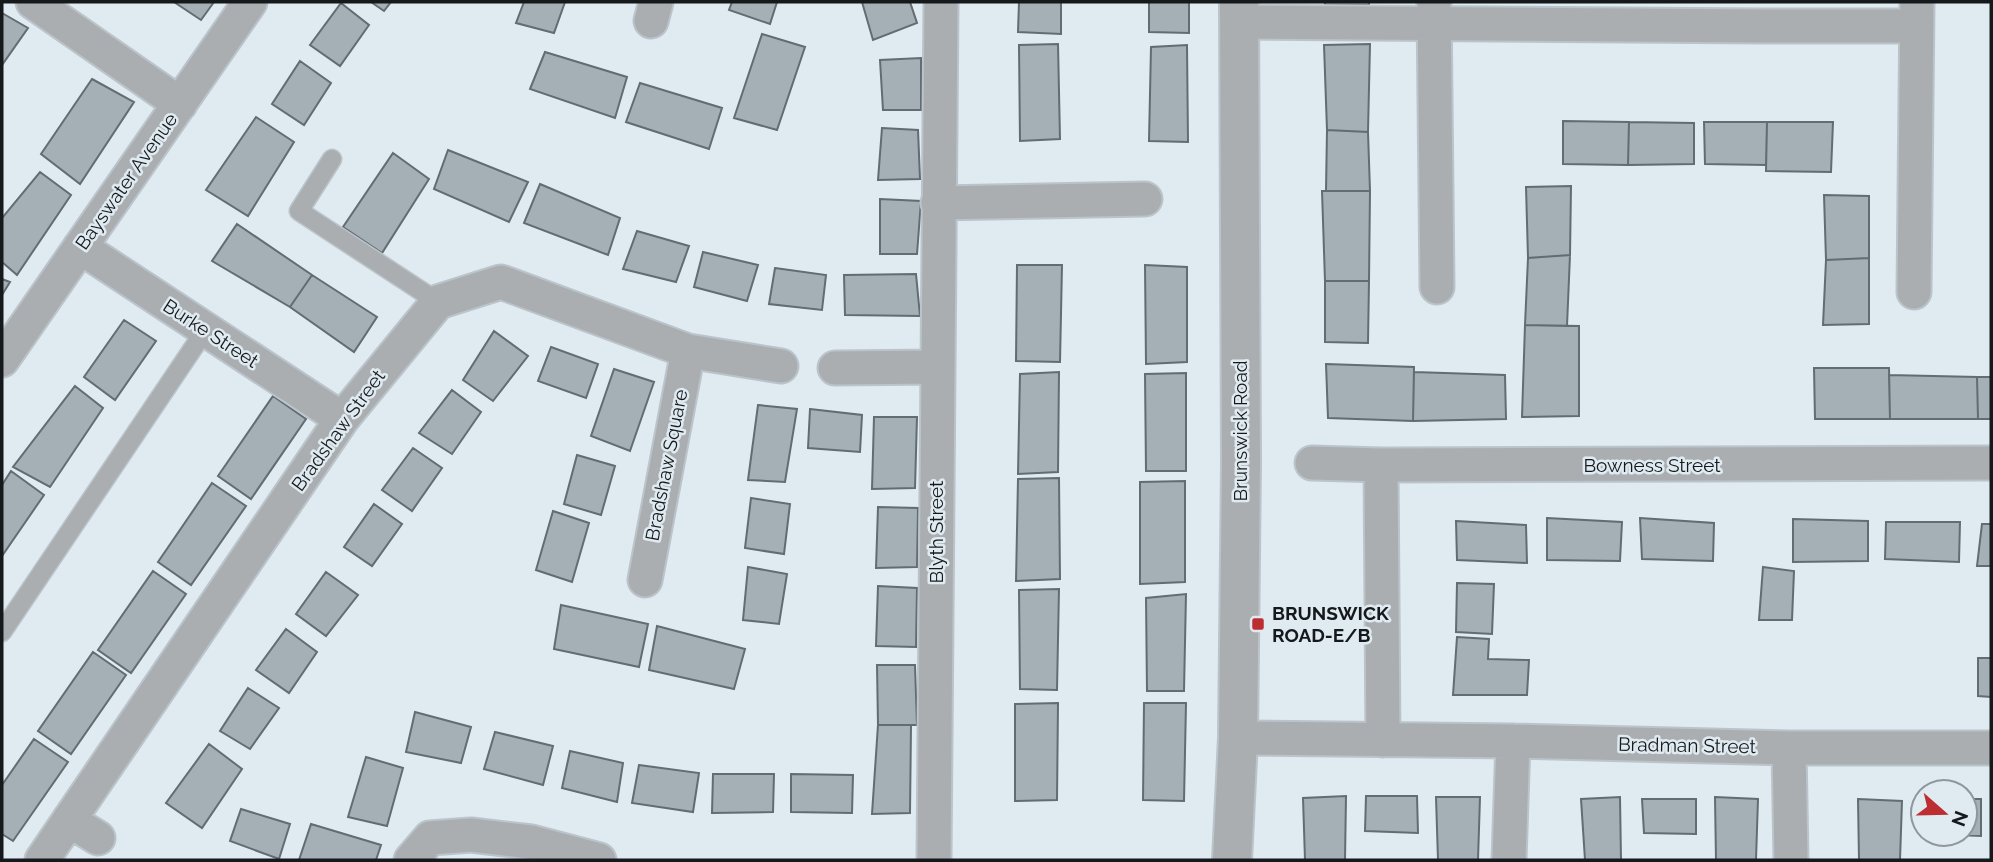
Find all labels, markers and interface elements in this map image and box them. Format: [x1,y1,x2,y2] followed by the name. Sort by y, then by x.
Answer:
[71,108,181,254] street label: Bayswater Avenue
[159,294,263,372] street label: Burke Street
[1229,360,1251,502] street label: Brunswick Road
[287,365,390,495] street label: Bradshaw Street
[641,387,691,543] street label: Bradshaw Square
[1583,454,1721,476] street label: Bowness Street
[925,480,947,583] street label: Blyth Street
[1272,602,1389,646] place label: BRUNSWICK ROAD-E/B
[1250,616,1266,632] marker: BRUNSWICK ROAD-E/B
[1618,733,1757,757] street label: Bradman Street
[1909,778,1979,848] north arrow
[1947,808,1973,829] text: N

